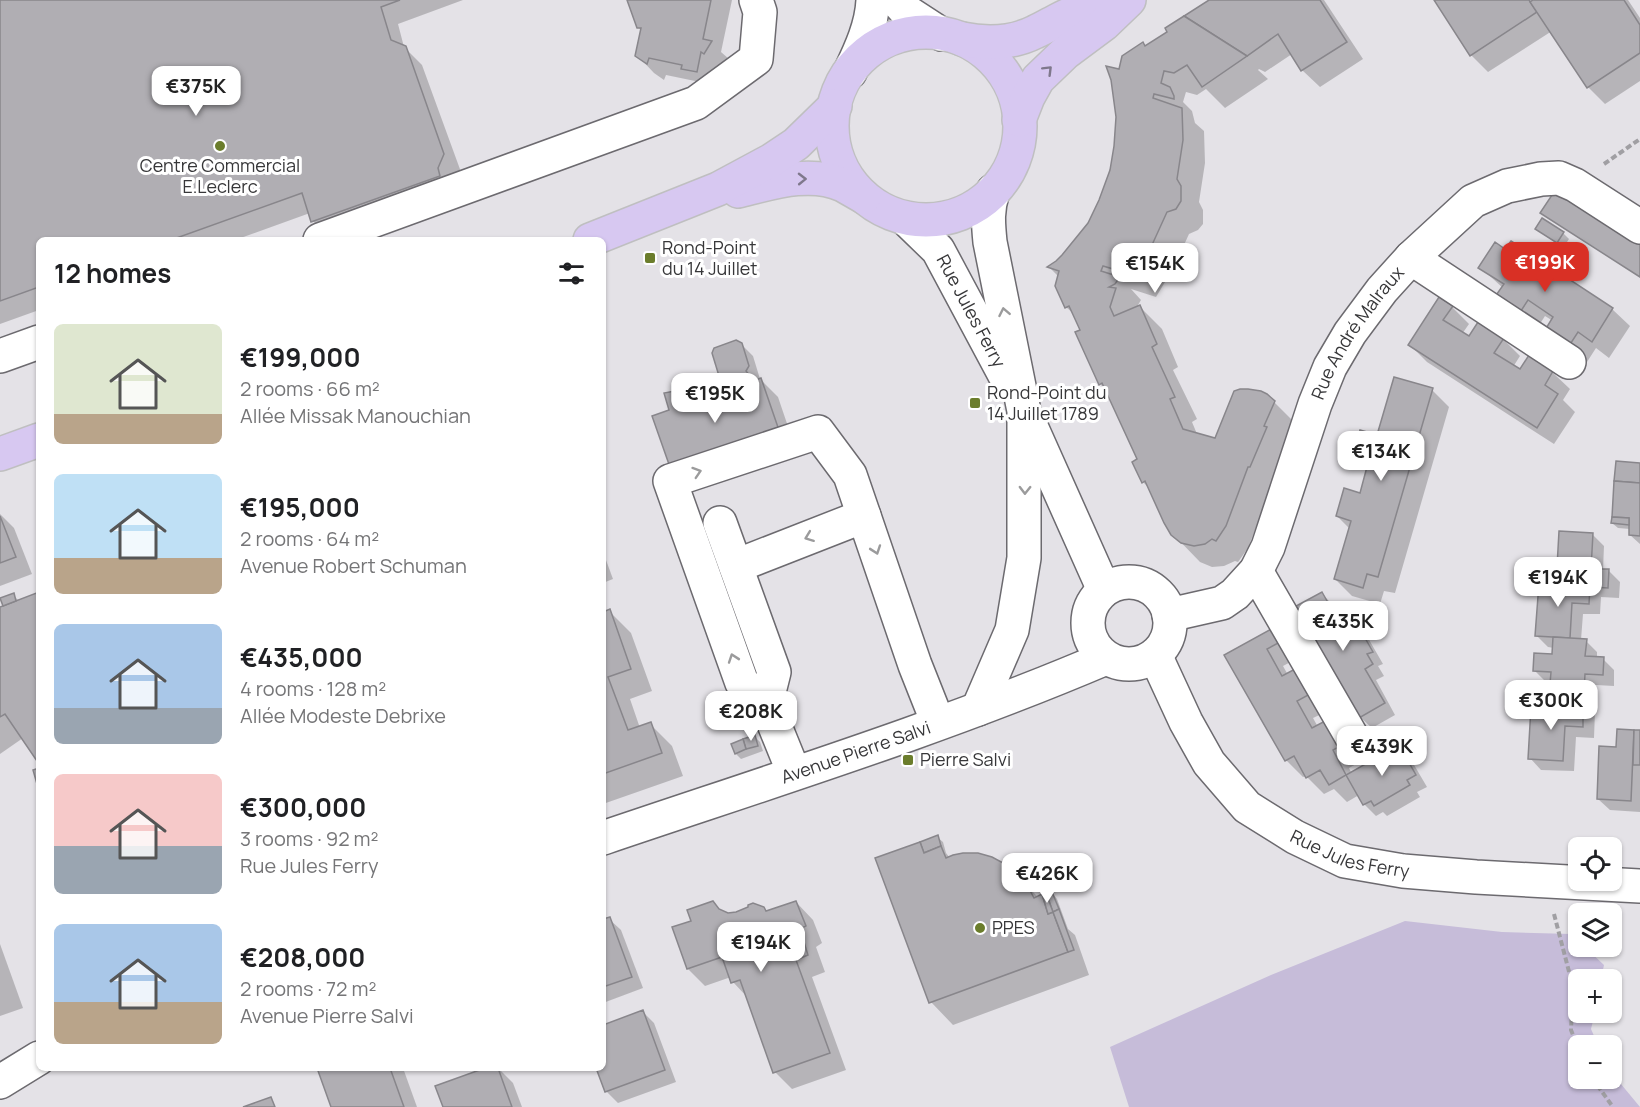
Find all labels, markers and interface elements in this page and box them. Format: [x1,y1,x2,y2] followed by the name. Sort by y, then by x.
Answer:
[154,66,238,117] pin: €375K
[1040,66,1051,77] one-way arrow
[166,72,226,99] text: €375K
[213,139,227,153] marker: Centre Commercial E.Leclerc
[140,153,300,198] place label: Centre Commercial E.Leclerc
[798,173,807,186] one-way arrow
[662,235,758,280] place label: Rond-Point du 14 Juillet
[1503,242,1587,293] pin: €199K
[1113,243,1197,294] pin: €154K
[1515,248,1575,275] text: €199K
[1125,249,1185,276] text: €154K
[932,250,1012,372] street label: Rue Jules Ferry
[643,251,657,265] marker: Rond-Point du 14 Juillet
[54,255,171,291] text: 12 homes
[555,257,588,290] icon: filters
[1305,260,1409,403] street label: Rue André Malraux
[998,308,1011,318] one-way arrow
[240,339,361,375] text: €199,000
[102,348,174,420] icon: home
[673,373,757,424] pin: €195K
[240,375,380,402] text: 2 rooms · 66 m²
[685,379,745,406] text: €195K
[987,380,1106,425] place label: Rond-Point du 14 Juillet 1789
[968,396,982,410] marker: Rond-Point du 14 Juillet 1789
[240,402,471,429] text: Allée Missak Manouchian
[1339,431,1423,482] pin: €134K
[1351,437,1411,464] text: €134K
[691,467,702,480] one-way arrow
[1018,486,1031,495] one-way arrow
[240,489,360,525] text: €195,000
[102,498,174,570] icon: home
[240,525,379,552] text: 2 rooms · 64 m²
[804,530,815,542] one-way arrow
[868,544,881,555] one-way arrow
[240,552,467,579] text: Avenue Robert Schuman
[1516,557,1600,608] pin: €194K
[1528,563,1588,590] text: €194K
[1301,601,1385,652] pin: €435K
[1312,607,1374,634] text: €435K
[240,639,363,675] text: €435,000
[102,648,174,720] icon: home
[727,653,740,664] one-way arrow
[240,675,386,702] text: 4 rooms · 128 m²
[1509,680,1593,731] pin: €300K
[1519,686,1583,713] text: €300K
[709,691,793,742] pin: €208K
[719,697,783,724] text: €208K
[240,702,446,729] text: Allée Modeste Debrixe
[778,715,934,789] street label: Avenue Pierre Salvi
[1340,726,1424,777] pin: €439K
[1351,732,1413,759] text: €439K
[920,747,1011,771] place label: Pierre Salvi
[901,753,915,767] marker: Pierre Salvi
[240,789,366,825] text: €300,000
[102,798,174,870] icon: home
[1287,824,1411,883] street label: Rue Jules Ferry
[240,825,379,852] text: 3 rooms · 92 m²
[1568,837,1622,1089] map controls
[1568,837,1622,891] button: locate
[240,852,379,879] text: Rue Jules Ferry
[1005,853,1089,904] pin: €426K
[1016,859,1078,886] text: €426K
[1568,903,1622,957] button: layers
[992,915,1035,939] place label: PPES
[973,921,987,935] marker: PPES
[719,922,803,973] pin: €194K
[731,928,791,955] text: €194K
[240,939,365,975] text: €208,000
[102,948,174,1020] icon: home
[1568,969,1622,1023] button: +
[240,975,376,1002] text: 2 rooms · 72 m²
[240,1002,414,1029] text: Avenue Pierre Salvi
[1568,1035,1622,1089] button: −

